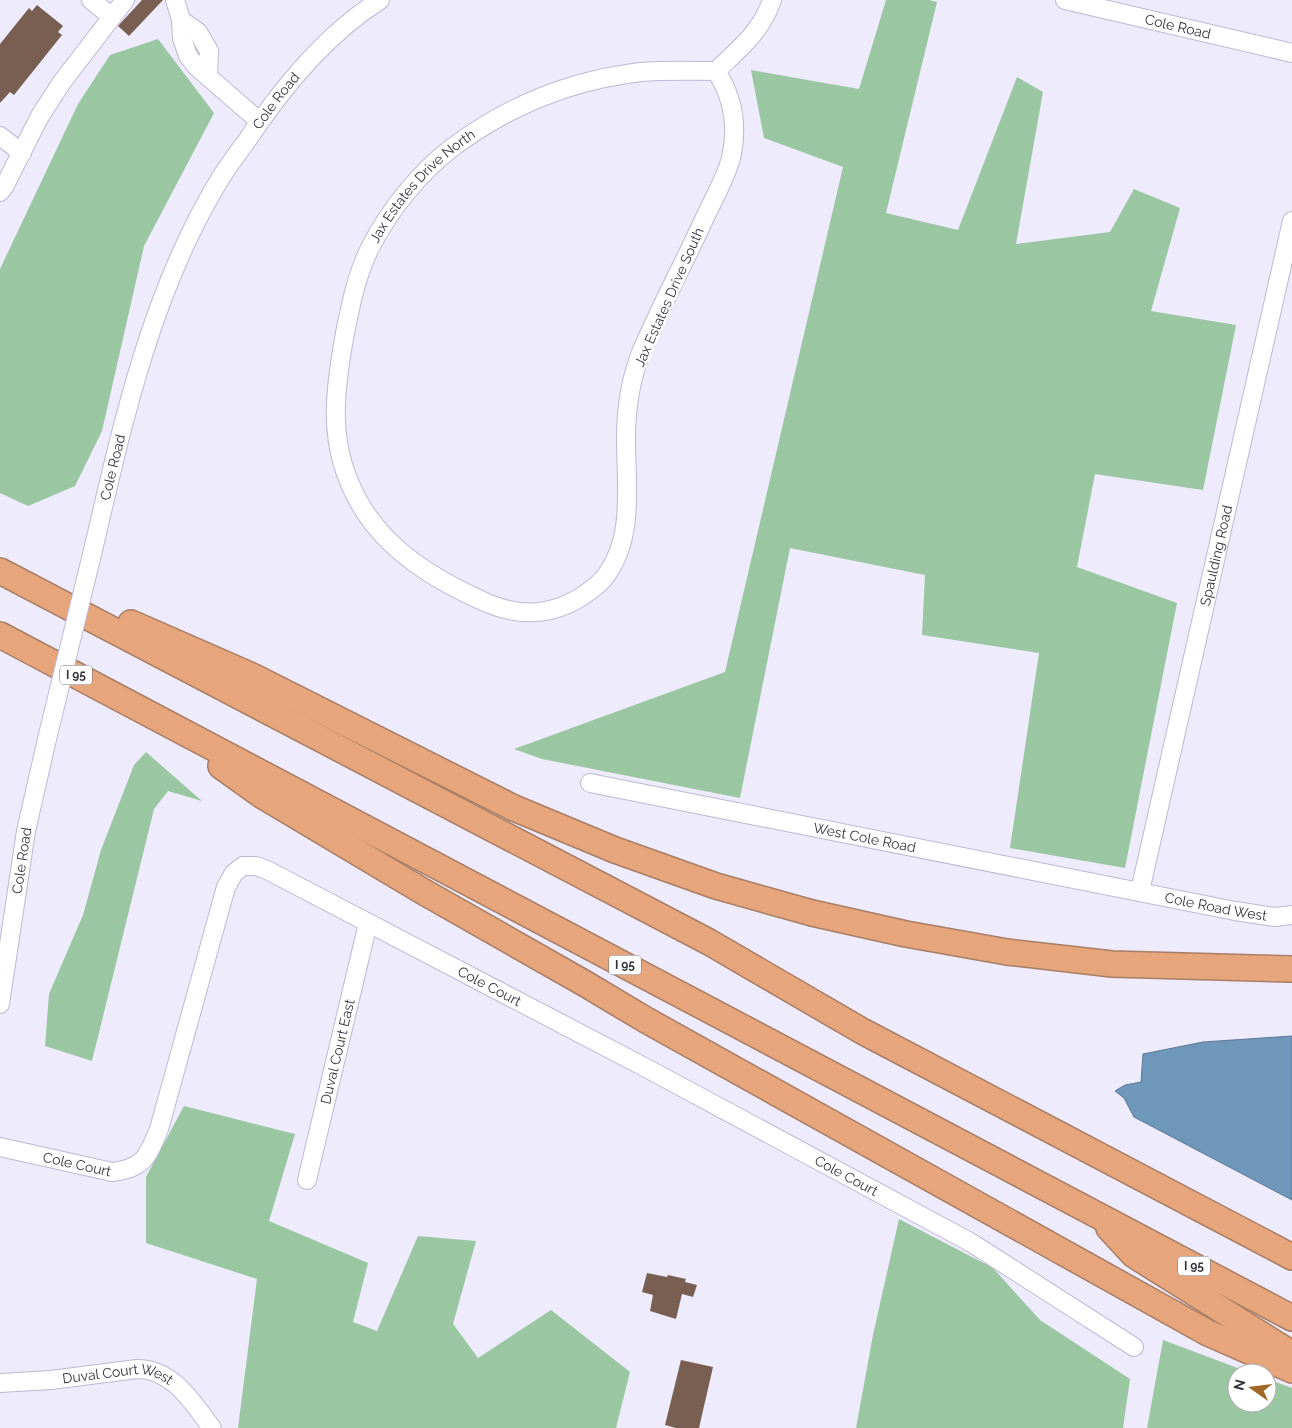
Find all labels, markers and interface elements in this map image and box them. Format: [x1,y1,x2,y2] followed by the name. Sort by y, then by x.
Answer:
[1143,11,1212,42] street label: Cole Road
[249,69,303,132] street label: Cole Road
[366,126,478,245] street label: Jax Estates Drive North
[631,225,707,369] street label: Jax Estates Drive South
[97,433,128,502] street label: Cole Road
[1197,504,1235,607] street label: Spaulding Road
[60,666,92,684] road number: I 95
[812,820,917,855] street label: West Cole Road
[9,826,34,895] street label: Cole Road
[1163,889,1268,924] street label: Cole Road West
[609,956,641,974] road number: I 95
[455,963,524,1009] street label: Cole Court
[317,997,358,1106] street label: Duval Court East
[41,1149,113,1180] street label: Cole Court
[812,1152,881,1199] street label: Cole Court
[1178,1256,1210,1276] road number: I 95
[61,1361,177,1388] street label: Duval Court West
[1227,1363,1277,1413] north arrow
[1230,1378,1248,1392] text: N

